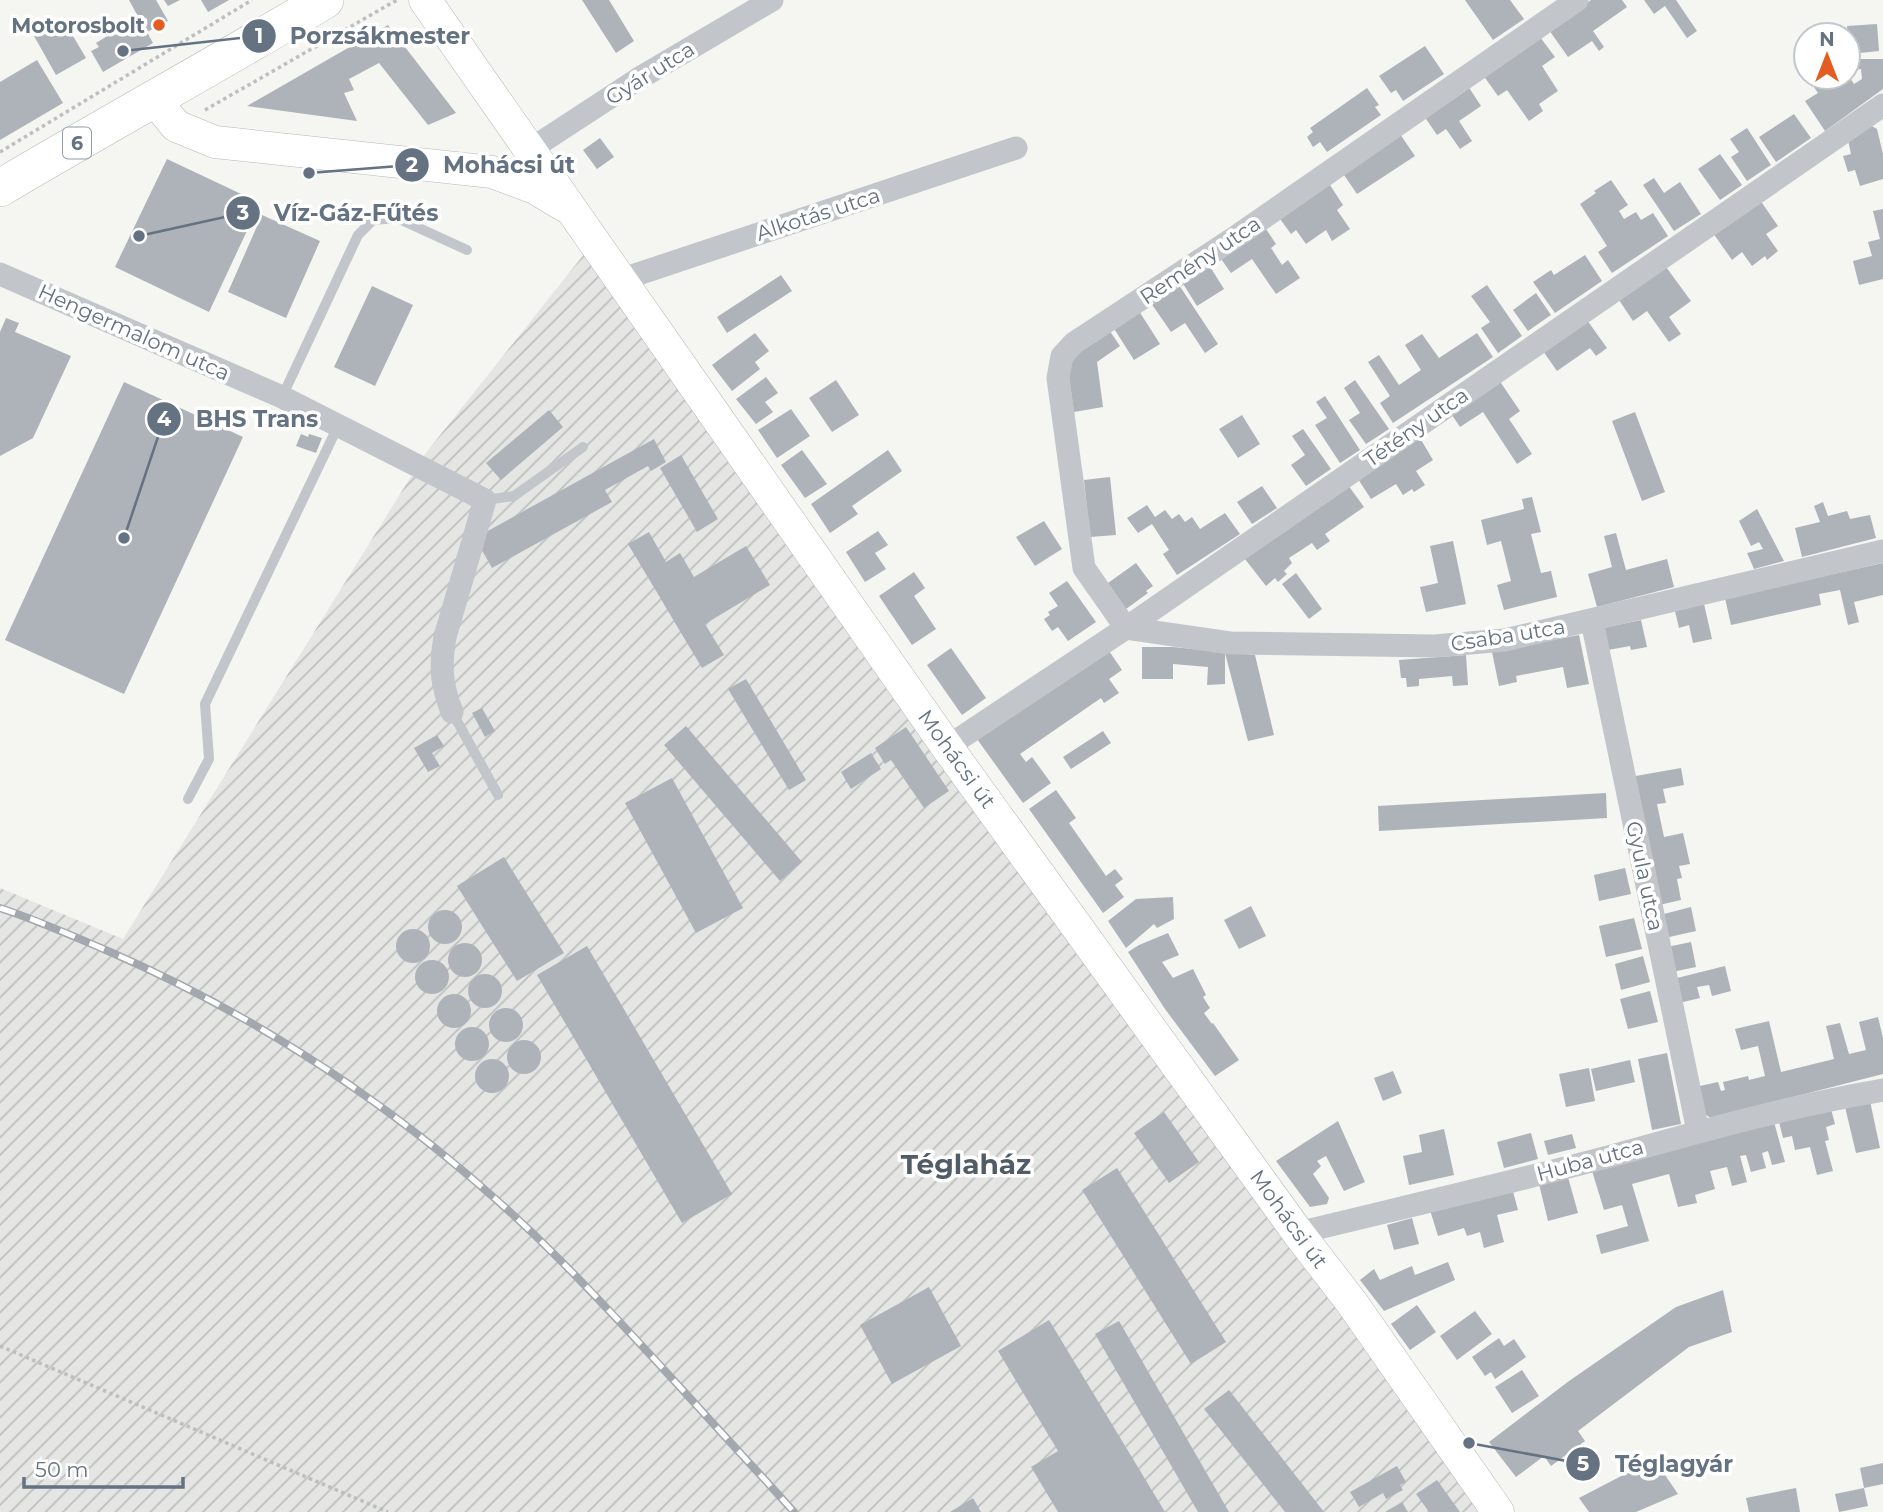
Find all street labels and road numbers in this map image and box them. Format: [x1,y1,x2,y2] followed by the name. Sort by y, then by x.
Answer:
[601,36,699,110] street label: Gyár utca
[63,127,91,158] road number: 6
[753,182,883,246] street label: Alkotás utca
[1135,211,1265,309] street label: Remény utca
[34,278,234,386] street label: Hengermalom utca
[1359,382,1473,472] street label: Tétény utca
[1449,614,1567,656] street label: Csaba utca
[913,705,1001,813] street label: Mohácsi út
[1621,819,1669,933] street label: Gyula utca
[1534,1134,1646,1186] street label: Huba utca
[1245,1165,1333,1273] street label: Mohácsi út

